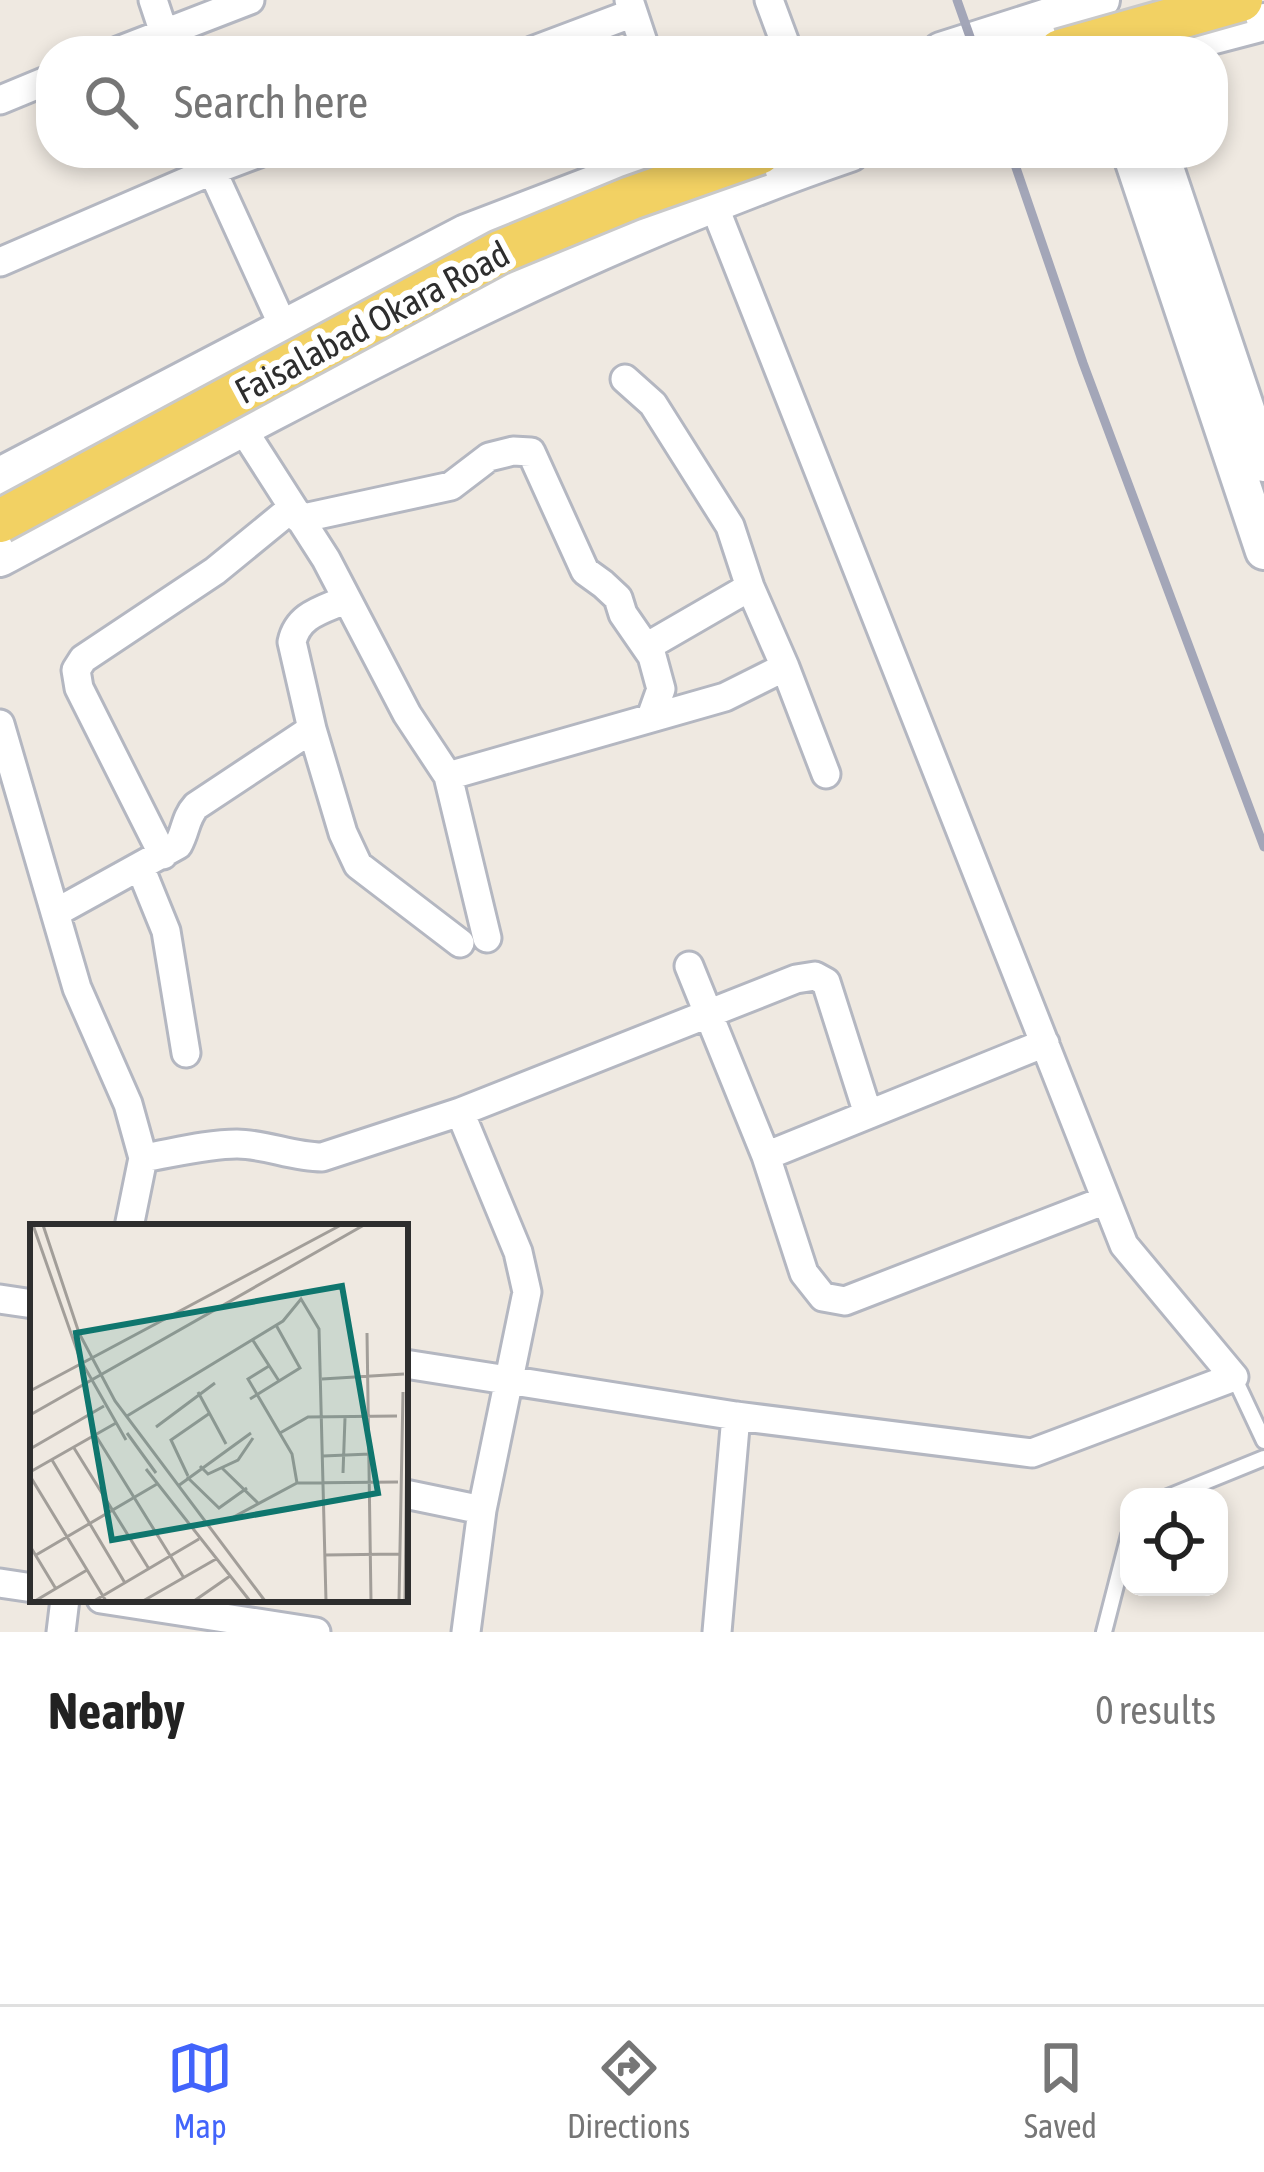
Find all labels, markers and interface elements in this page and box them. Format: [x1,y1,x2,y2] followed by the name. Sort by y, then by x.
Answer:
[36,36,1228,168] search box
[78,69,144,135] icon: search
[174,76,368,128] text: Search here
[228,232,516,412] street label: Faisalabad Okara Road
[30,1224,408,1602] inset map
[1120,1488,1228,1596] map controls
[1120,1488,1228,1596] button: locate
[48,1681,185,1740] text: Nearby
[1095,1688,1216,1732] text: 0 results
[167,2035,233,2145] tab: Map
[567,2035,690,2145] tab: Directions
[1024,2035,1097,2145] tab: Saved

